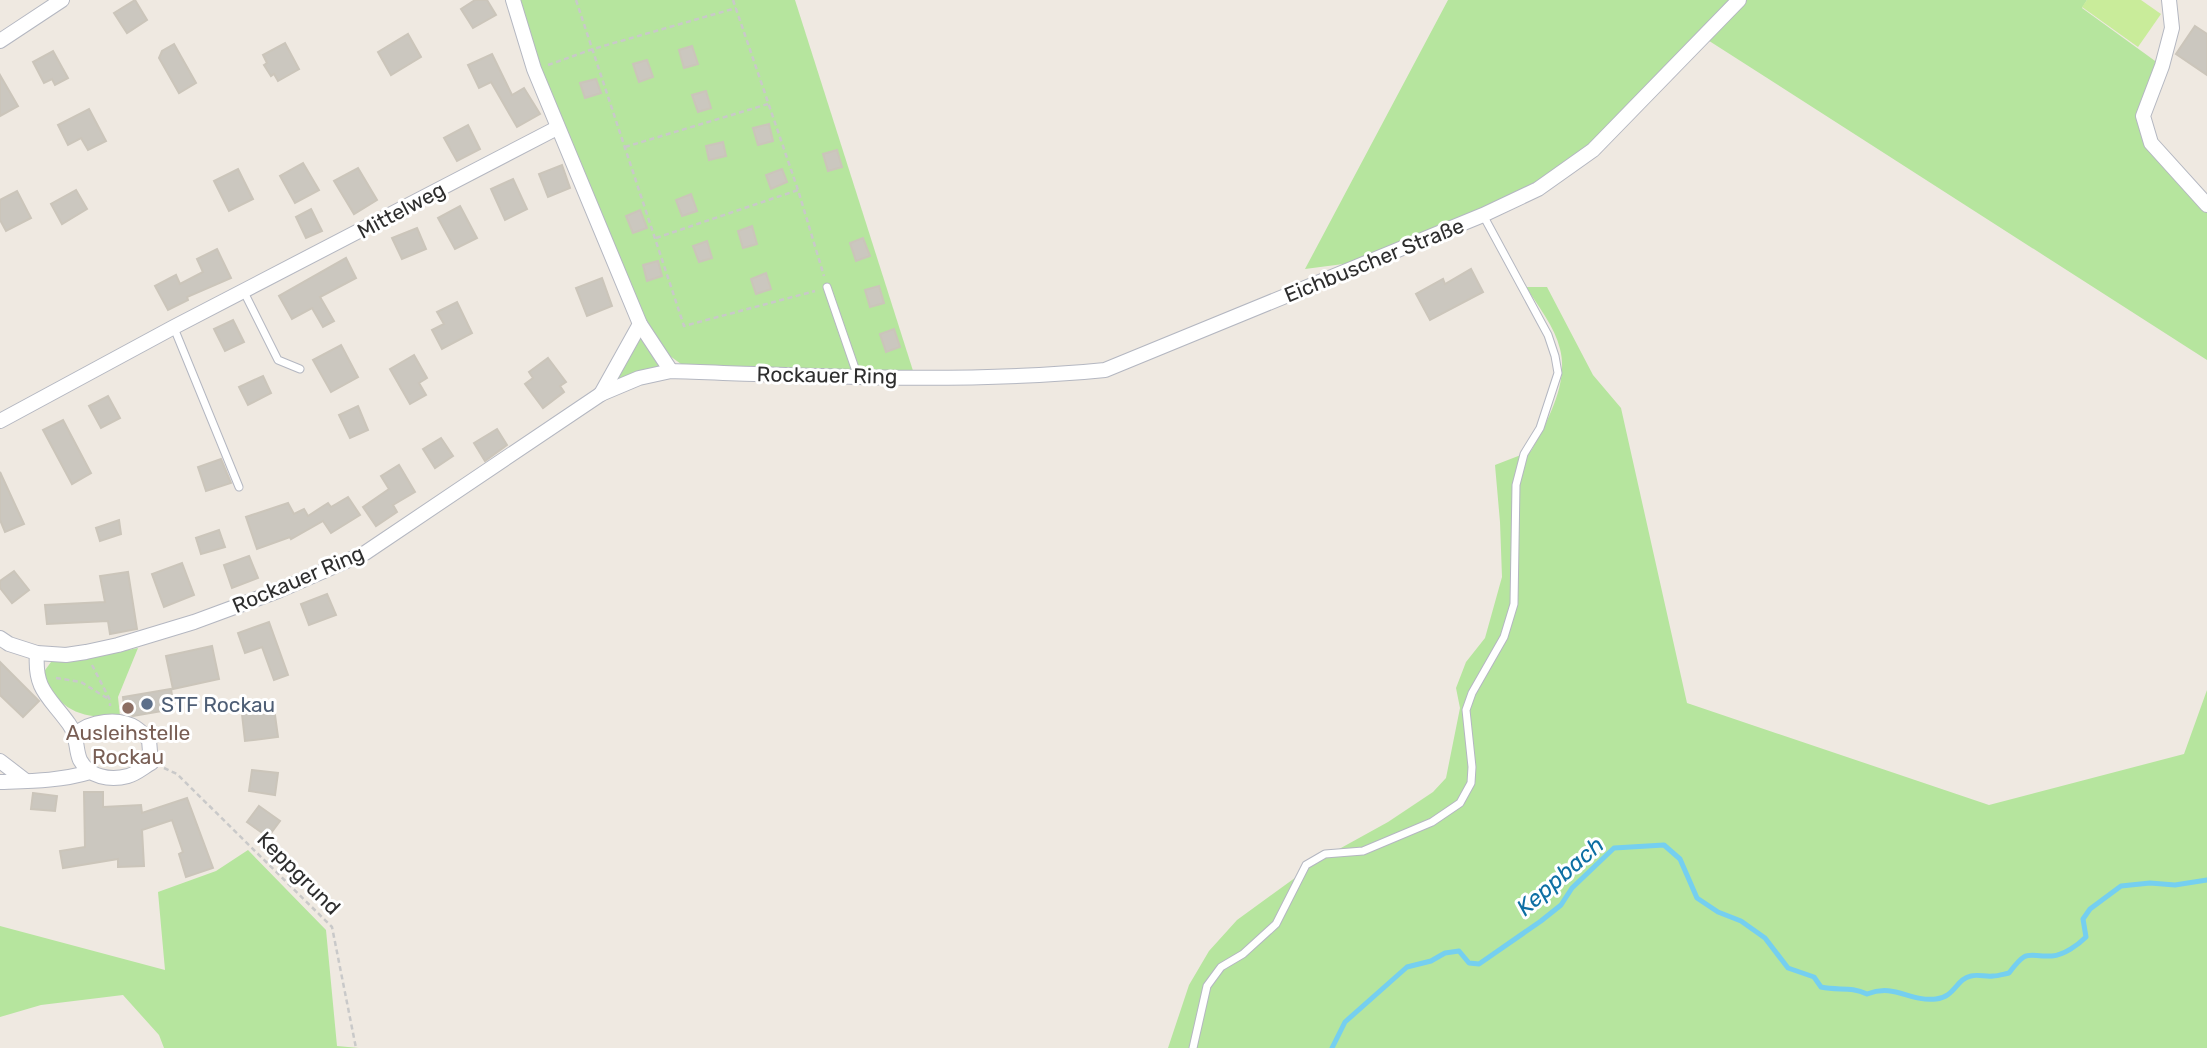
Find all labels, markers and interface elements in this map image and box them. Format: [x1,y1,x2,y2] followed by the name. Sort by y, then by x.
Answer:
[353,176,449,244] street label: Mittelweg
[1280,213,1468,307] street label: Eichbuscher Straße
[756,361,898,389] street label: Rockauer Ring
[228,540,368,618] street label: Rockauer Ring
[161,692,275,717] place label: STF Rockau
[139,696,155,712] marker: STF Rockau
[120,700,136,716] marker: Ausleihstelle Rockau
[66,720,190,769] place label: Ausleihstelle Rockau
[252,826,346,920] street label: Keppgrund
[1511,830,1609,922] water label: Keppbach

